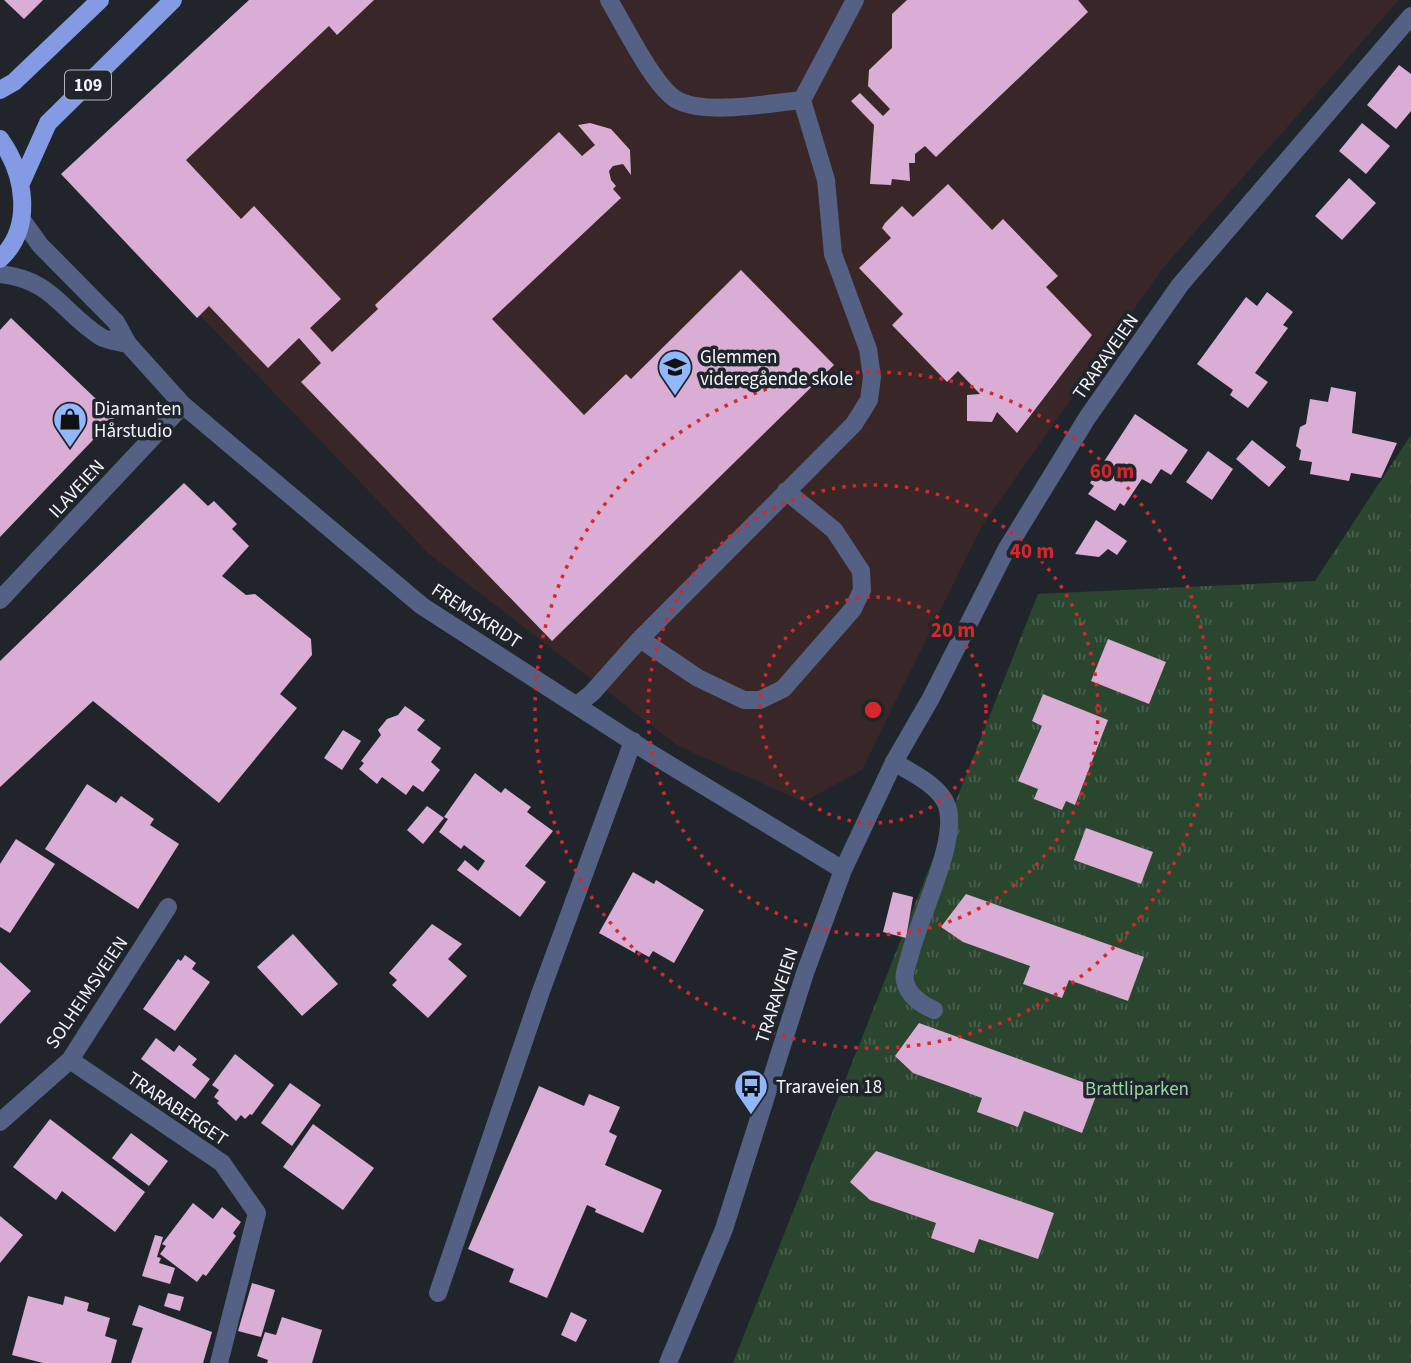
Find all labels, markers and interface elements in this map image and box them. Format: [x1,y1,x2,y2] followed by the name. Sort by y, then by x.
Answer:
[65,70,111,100] road number: 109
[1067,309,1146,405] street label: TRARAVEIEN
[700,344,853,393] place label: Glemmen videregående skole
[656,348,694,397] school or university icon: Glemmen videregående skole
[94,396,182,445] place label: Diamanten Hårstudio
[51,400,89,449] shop icon: Diamanten Hårstudio
[43,454,111,524] street label: ILAVEIEN
[1090,456,1134,486] text: 60 m
[1010,536,1054,566] text: 40 m
[426,577,526,655] street label: FREMSKRIDT
[931,615,975,645] text: 20 m
[861,698,885,722] centre of rings
[40,931,135,1054] street label: SOLHEIMSVEIEN
[749,944,806,1047] street label: TRARAVEIEN
[121,1066,233,1153] street label: TRARABERGET
[732,1067,770,1116] bus stop icon: Traraveien 18
[776,1074,882,1101] place label: Traraveien 18
[1085,1076,1189,1103] park label: Brattliparken

